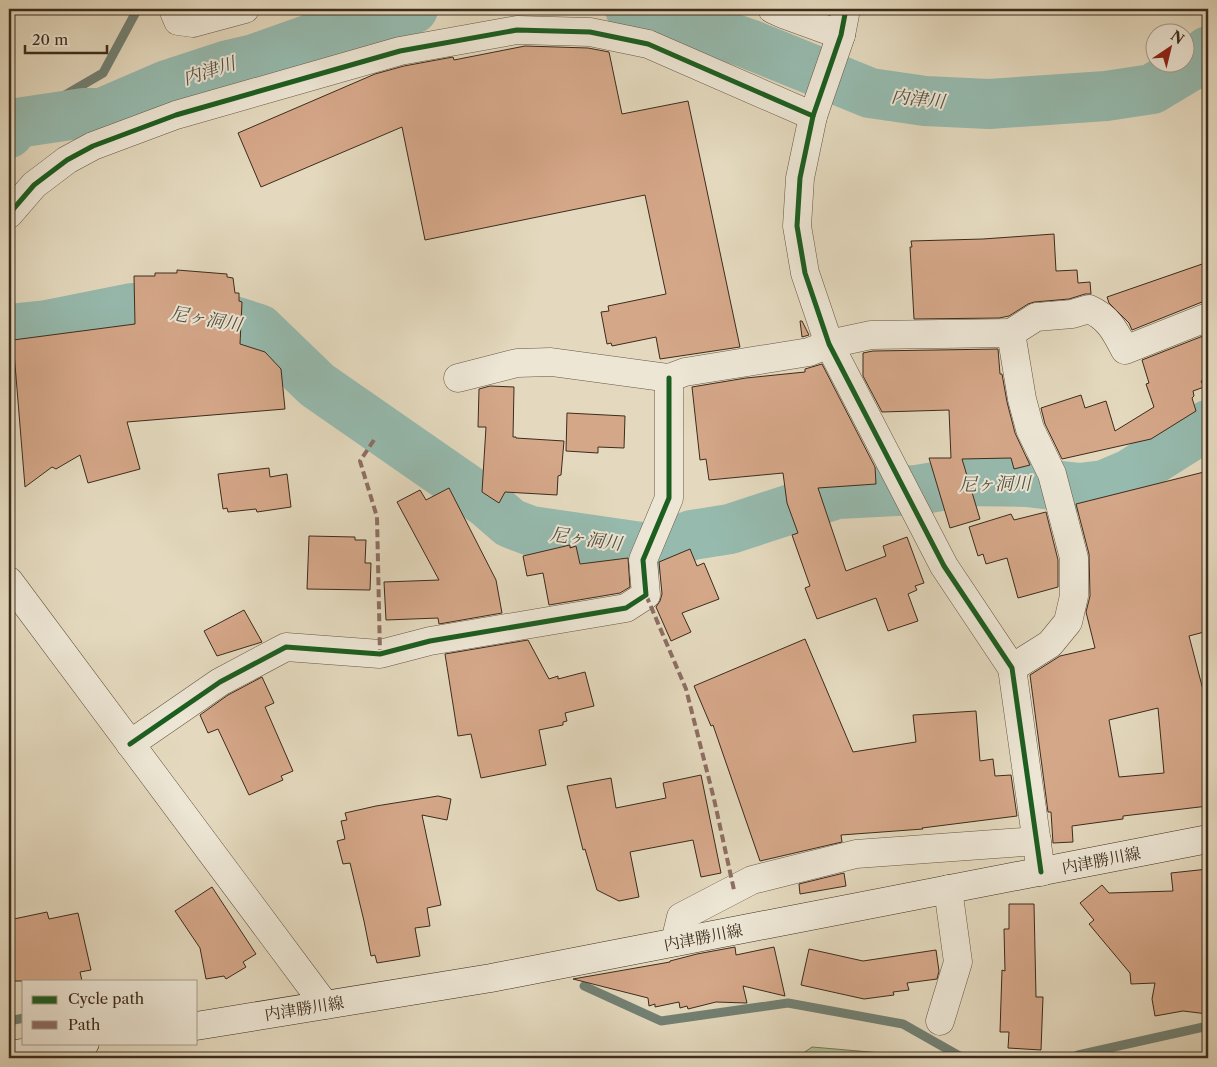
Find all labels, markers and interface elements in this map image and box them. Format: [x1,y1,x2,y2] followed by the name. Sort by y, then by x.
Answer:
[25,22,108,54] scale bar
[1144,22,1194,72] north arrow
[1167,26,1188,48] text: N
[32,30,68,49] text: 20 m
[180,52,240,90] water label: 内津川
[890,85,948,113] water label: 内津川
[169,302,245,336] water label: 尼ヶ洞川
[959,472,1033,496] water label: 尼ヶ洞川
[549,523,625,555] water label: 尼ヶ洞川
[1060,843,1142,877] street label: 内津勝川線
[662,920,744,954] street label: 内津勝川線
[22,980,198,1044] legend
[68,989,145,1008] text: Cycle path
[263,992,345,1024] street label: 内津勝川線
[68,1015,101,1034] text: Path

